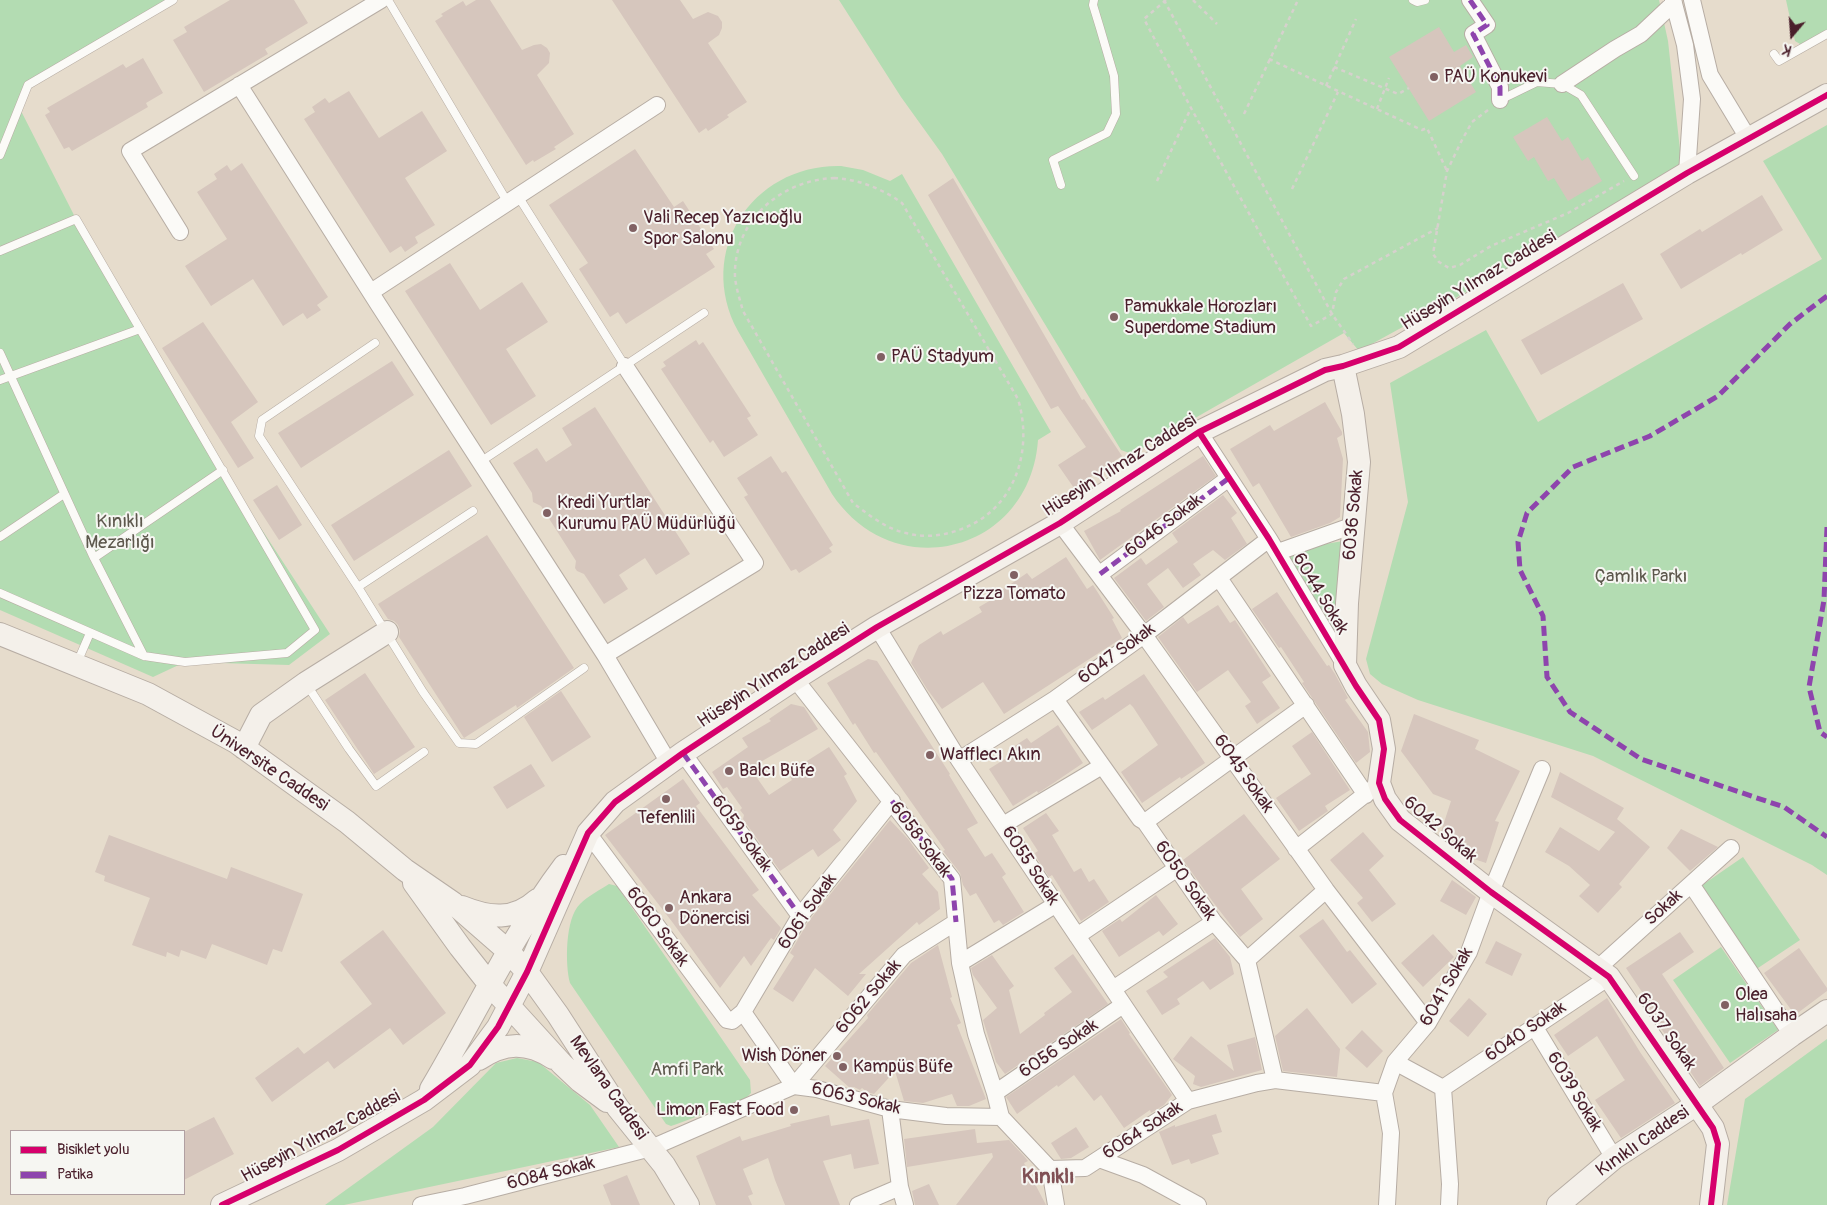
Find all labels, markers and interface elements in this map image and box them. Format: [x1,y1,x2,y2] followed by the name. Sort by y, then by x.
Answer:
[1767,10,1817,60] north arrow
[1781,40,1794,59] text: K
[1444,66,1547,88] place label: PAÜ Konukevi
[1428,71,1440,83] marker: PAÜ Konukevi
[643,207,802,250] place label: Vali Recep Yazıcıoğlu Spor Salonu
[627,222,639,234] marker: Vali Recep Yazıcıoğlu Spor Salonu
[1398,226,1560,336] street label: Hüseyin Yılmaz Caddesi
[1124,296,1277,338] place label: Pamukkale Horozları Superdome Stadium
[1108,311,1120,323] marker: Pamukkale Horozları Superdome Stadium
[891,346,994,368] place label: PAÜ Stadyum
[875,351,887,363] marker: PAÜ Stadyum
[1039,410,1201,522] street label: Hüseyin Yılmaz Caddesi
[1339,469,1369,561] street label: 6036 Sokak
[1121,490,1207,562] street label: 6046 Sokak
[557,492,736,534] place label: Kredi Yurtlar Kurumu PAÜ Müdürlüğü
[541,507,553,519] marker: Kredi Yurtlar Kurumu PAÜ Müdürlüğü
[85,511,155,554] park label: Kınıklı Mezarlığı
[1287,549,1353,639] street label: 6044 Sokak
[1595,566,1687,588] park label: Çamlık Parkı
[1008,569,1020,581] marker: Pizza Tomato
[962,583,1066,605] place label: Pizza Tomato
[694,619,854,733] street label: Hüseyin Yılmaz Caddesi
[1074,619,1160,689] street label: 6047 Sokak
[206,721,332,817] street label: Üniversite Caddesi
[1208,731,1278,817] street label: 6045 Sokak
[940,744,1041,766] place label: Wafflecı Akın
[924,749,936,761] marker: Wafflecı Akın
[739,760,814,782] place label: Balcı Büfe
[723,765,735,777] marker: Balcı Büfe
[706,792,776,876] street label: 6059 Sokak
[1399,792,1481,868] street label: 6042 Sokak
[660,793,672,805] marker: Tefenlili
[885,798,955,882] street label: 6058 Sokak
[637,807,695,829] place label: Tefenlili
[997,822,1063,910] street label: 6055 Sokak
[1150,837,1220,925] street label: 6050 Sokak
[774,870,842,954] street label: 6061 Sokak
[621,883,693,971] street label: 6060 Sokak
[1641,885,1687,931] street label: Sokak
[679,887,749,930] place label: Ankara Dönercisi
[663,902,675,914] marker: Ankara Dönercisi
[1416,944,1478,1030] street label: 6041 Sokak
[832,955,906,1039] street label: 6062 Sokak
[1735,984,1797,1026] place label: Olea Halısaha
[1631,989,1701,1075] street label: 6037 Sokak
[1481,997,1571,1067] street label: 6040 Sokak
[1719,999,1731,1011] marker: Olea Halısaha
[1015,1015,1103,1083] street label: 6056 Sokak
[564,1032,652,1144] street label: Mevlana Caddesi
[741,1045,827,1067] place label: Wish Döner
[1542,1048,1606,1136] street label: 6039 Sokak
[831,1050,843,1062] marker: Wish Döner
[853,1056,953,1078] place label: Kampüs Büfe
[650,1059,724,1081] park label: Amfi Park
[837,1061,849,1073] marker: Kampüs Büfe
[809,1078,903,1120] street label: 6063 Sokak
[238,1086,404,1188] street label: Hüseyin Yılmaz Caddesi
[1099,1097,1187,1165] street label: 6064 Sokak
[656,1099,784,1121] place label: Limon Fast Food
[1592,1102,1694,1182] street label: Kınıklı Caddesi
[788,1104,800,1116] marker: Limon Fast Food
[10,1130,185,1195] legend
[57,1140,130,1159] text: Bisiklet yolu
[505,1153,597,1195] street label: 6084 Sokak
[57,1165,93,1184] text: Patika
[1022,1166,1074,1190] district label: Kınıklı

